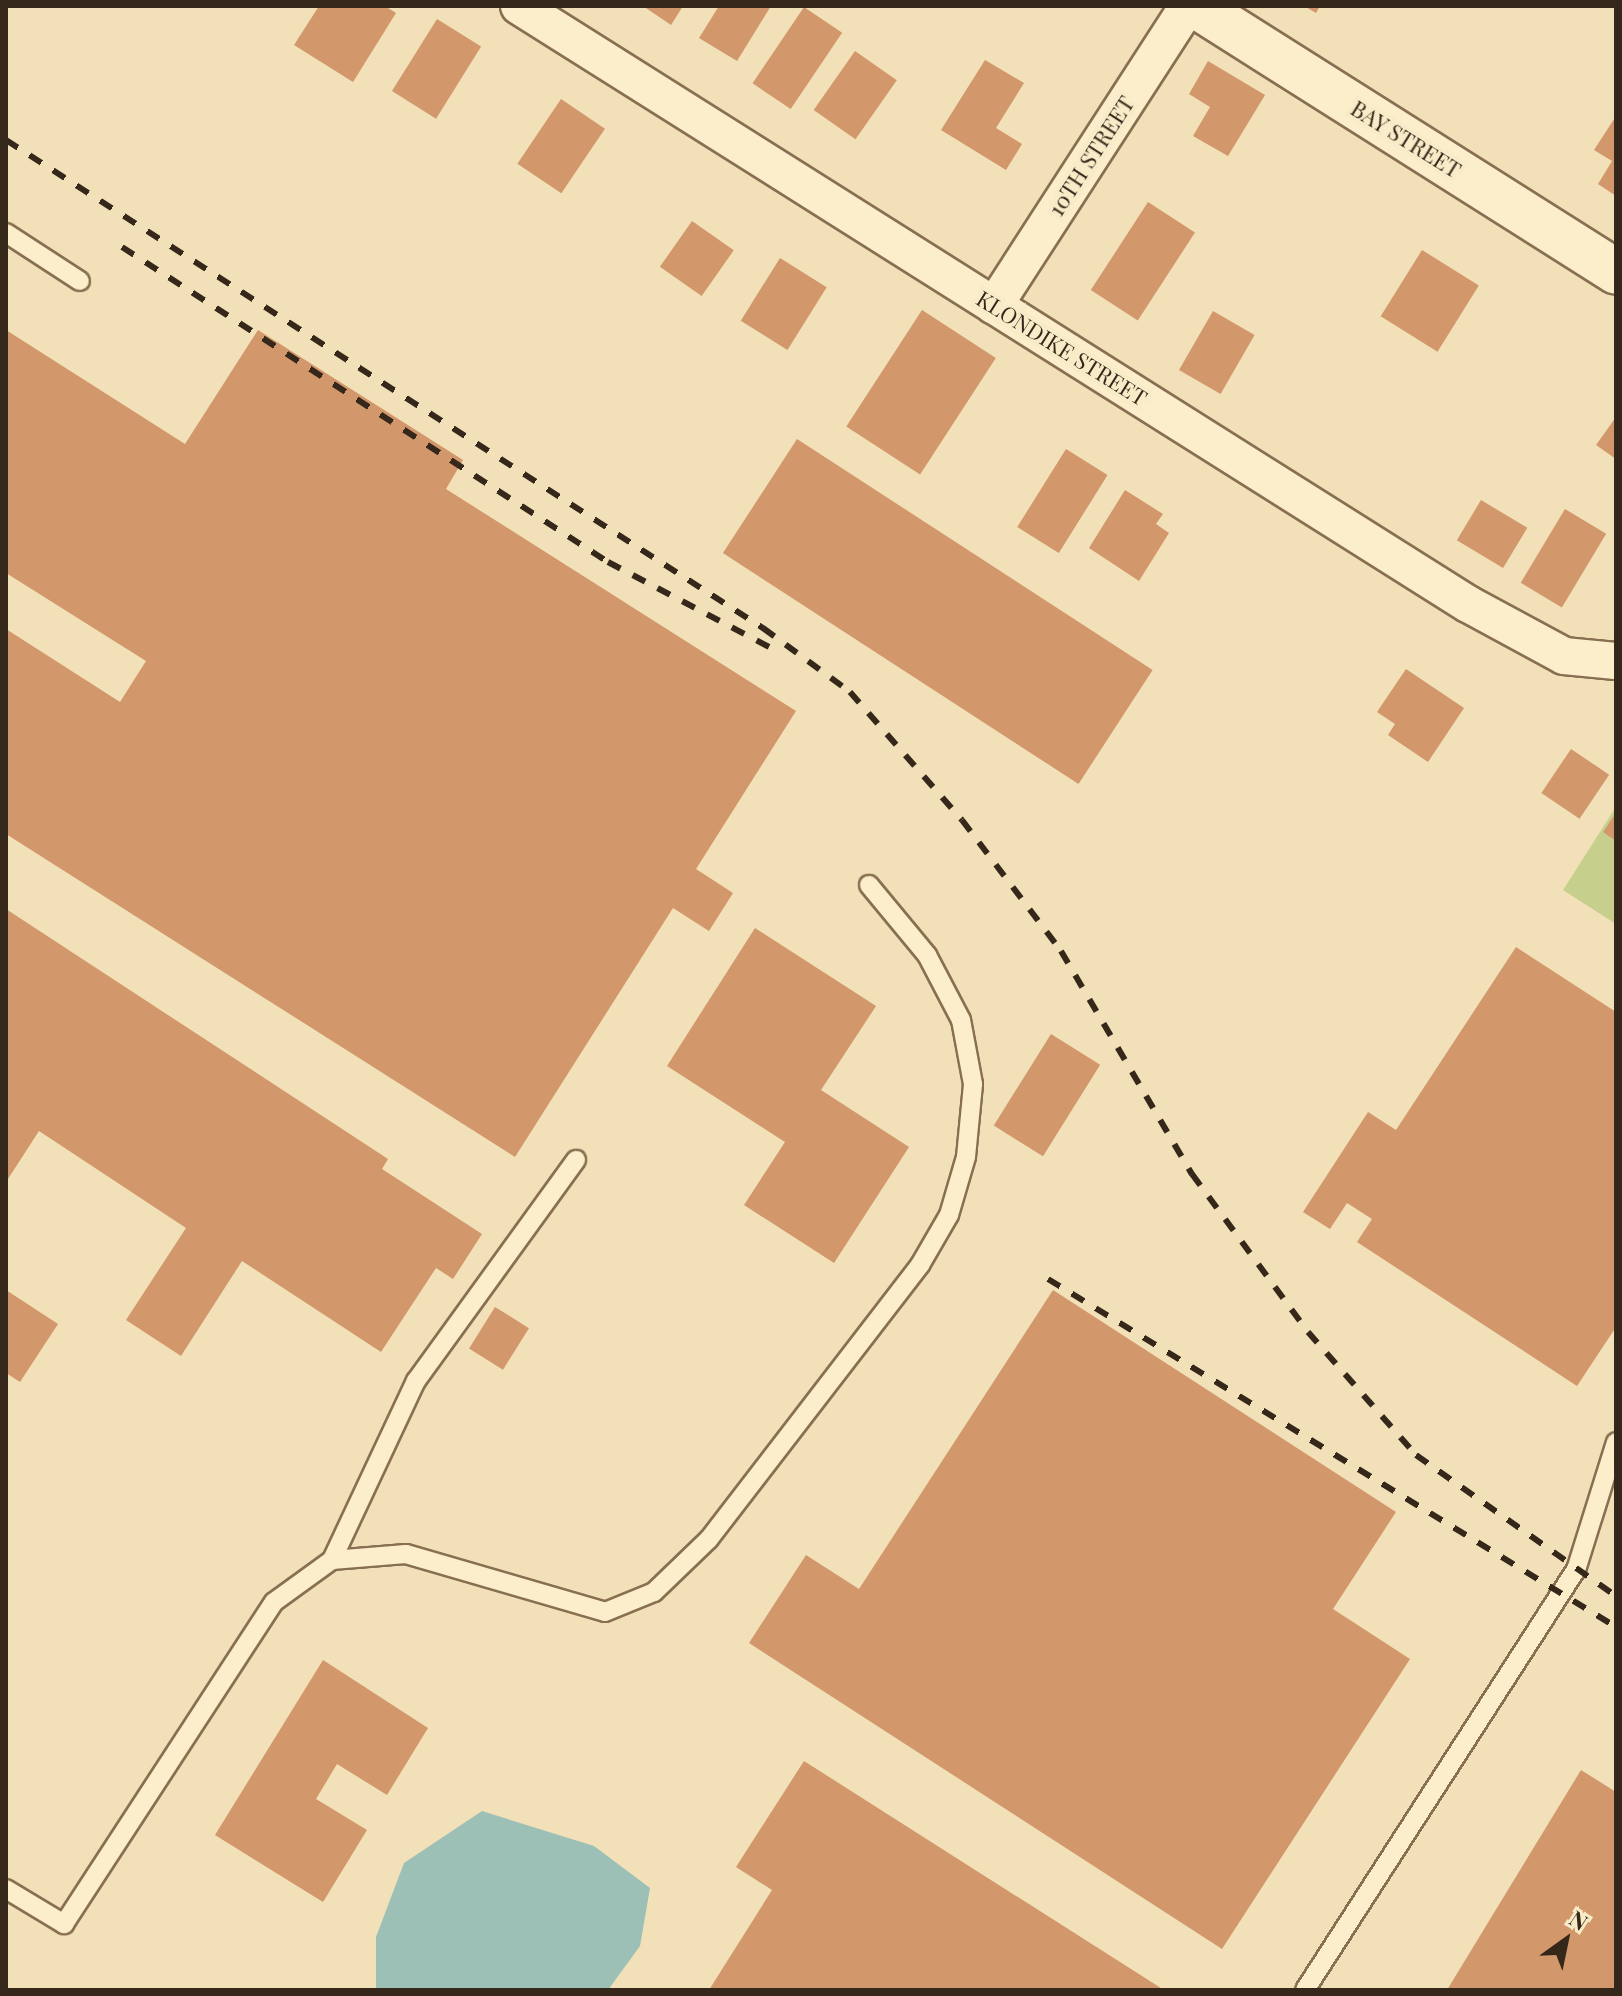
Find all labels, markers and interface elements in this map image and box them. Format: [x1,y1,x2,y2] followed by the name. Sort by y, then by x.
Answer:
[1043,91,1139,221] street label: 10TH STREET
[1346,95,1466,183] street label: BAY STREET
[972,285,1152,411] street label: KLONDIKE STREET
[1526,1900,1606,1980] north arrow
[1564,1903,1594,1937] text: N

